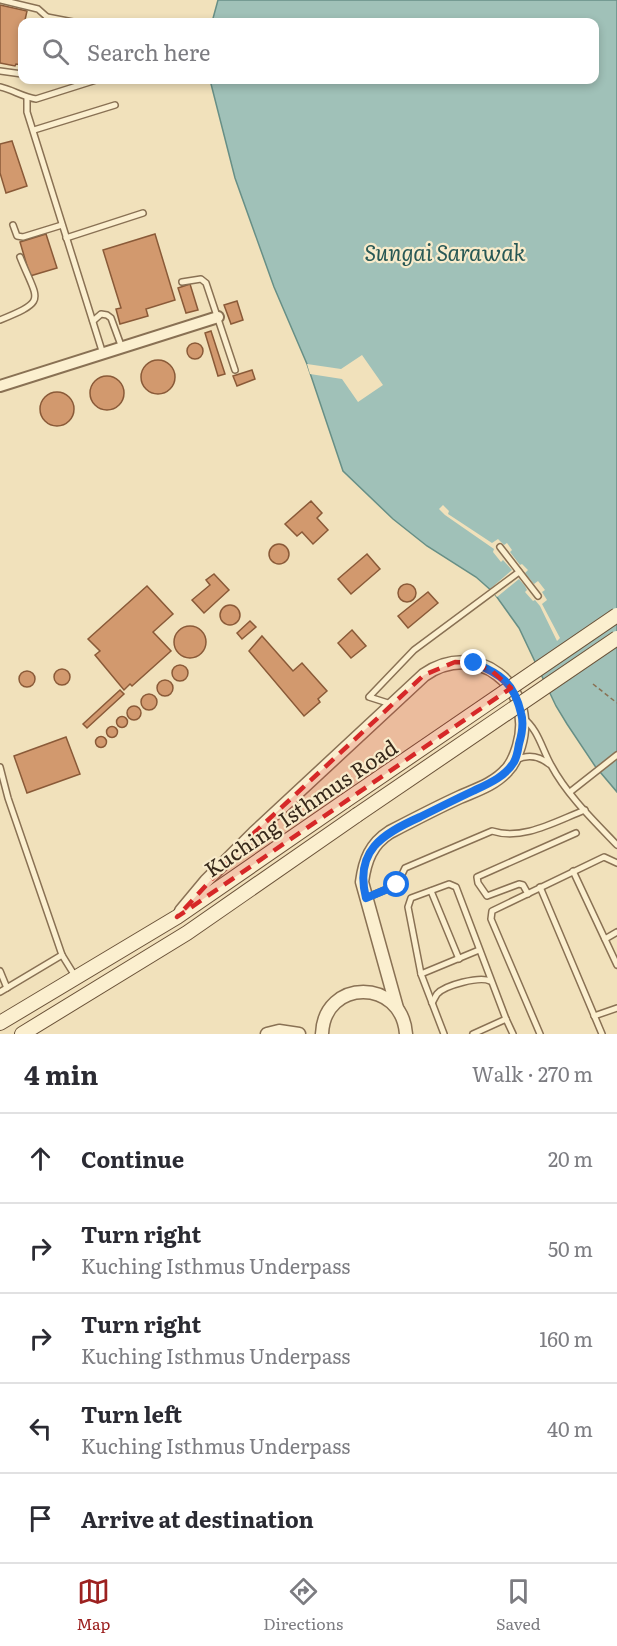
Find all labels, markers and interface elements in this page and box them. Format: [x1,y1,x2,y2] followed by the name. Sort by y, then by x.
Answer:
[18,18,599,84] search box
[39,35,72,68] icon: search
[87,35,210,68] text: Search here
[364,235,526,268] water label: Sungai Sarawak
[460,649,486,675] route end
[197,731,403,883] street label: Kuching Isthmus Road
[383,871,409,897] route start
[24,1054,98,1093] text: 4 min
[472,1058,593,1088] text: Walk · 270 m
[24,1142,57,1175] icon: ahead
[81,1142,184,1175] text: Continue
[548,1143,593,1173] text: 20 m
[81,1217,201,1250] text: Turn right
[24,1232,57,1265] icon: right
[548,1233,593,1263] text: 50 m
[81,1250,350,1280] text: Kuching Isthmus Underpass
[81,1307,201,1340] text: Turn right
[24,1322,57,1355] icon: right
[539,1323,593,1353] text: 160 m
[81,1340,350,1370] text: Kuching Isthmus Underpass
[81,1397,182,1430] text: Turn left
[24,1412,57,1445] icon: left
[547,1413,593,1443] text: 40 m
[81,1430,350,1460] text: Kuching Isthmus Underpass
[24,1502,57,1535] icon: arrive
[81,1502,314,1535] text: Arrive at destination
[76,1575,110,1635] tab: Map
[263,1575,343,1635] tab: Directions
[496,1575,541,1635] tab: Saved

